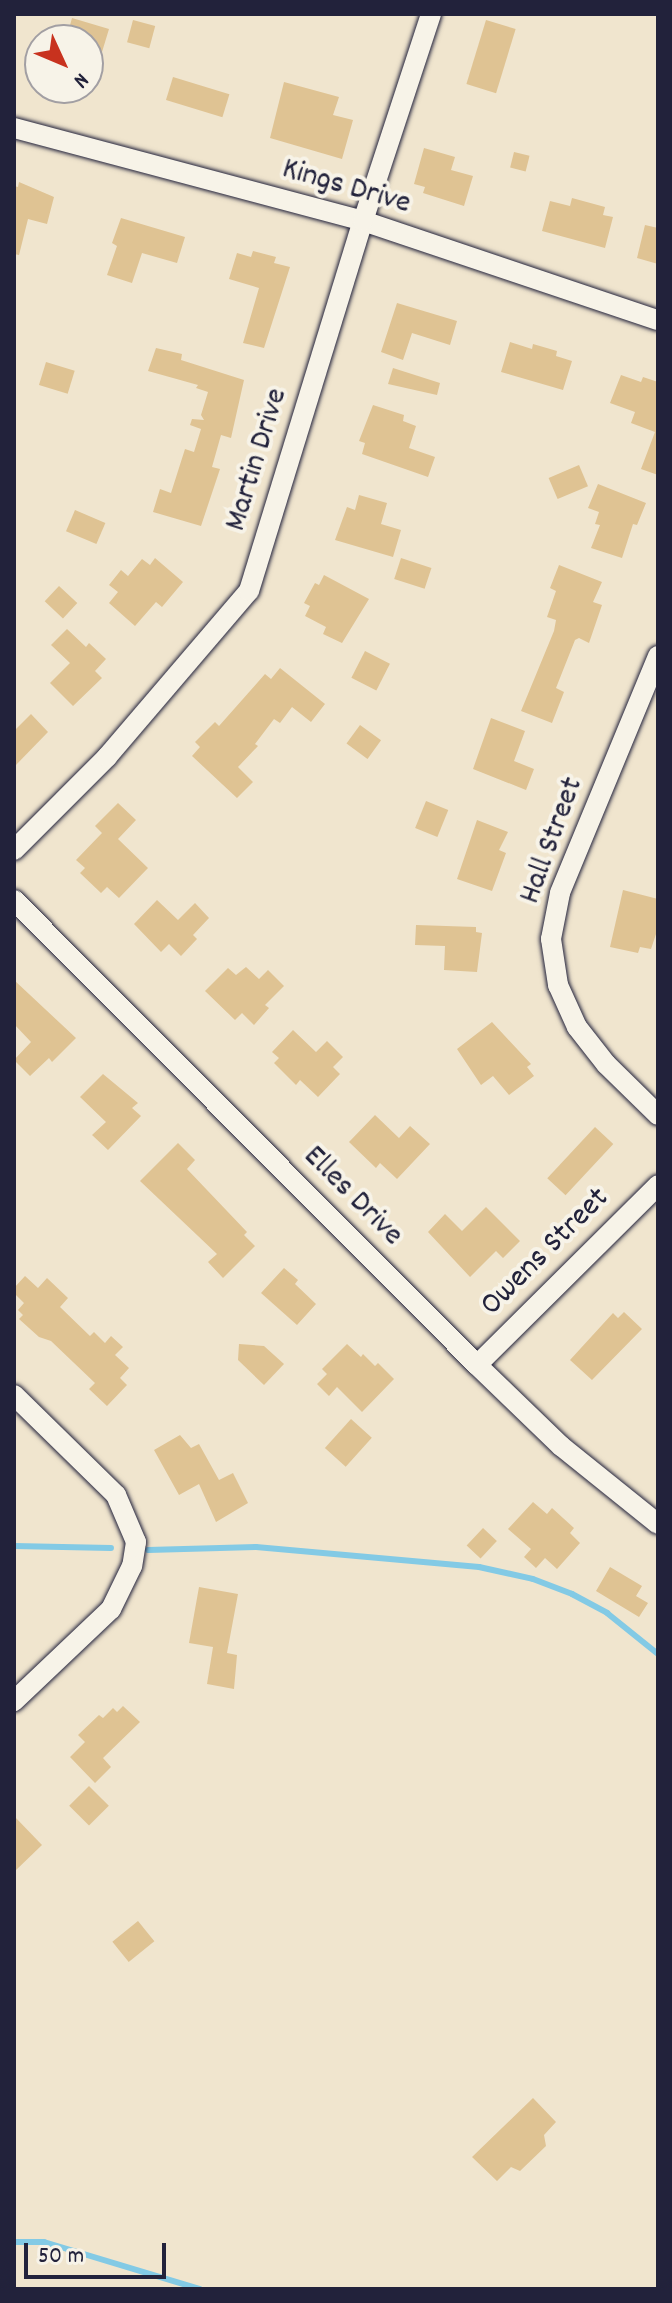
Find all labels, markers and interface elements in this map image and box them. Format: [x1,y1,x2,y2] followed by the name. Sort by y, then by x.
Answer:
[24,24,104,104] north arrow
[65,65,95,94] text: N
[277,151,415,225] street label: Kings Drive
[218,384,298,536] street label: Martin Drive
[512,773,594,909] street label: Hall Street
[294,1139,410,1255] street label: Elles Drive
[474,1181,618,1325] street label: Owens Street
[28,2227,170,2277] scale bar
[38,2240,84,2274] text: 50 m

